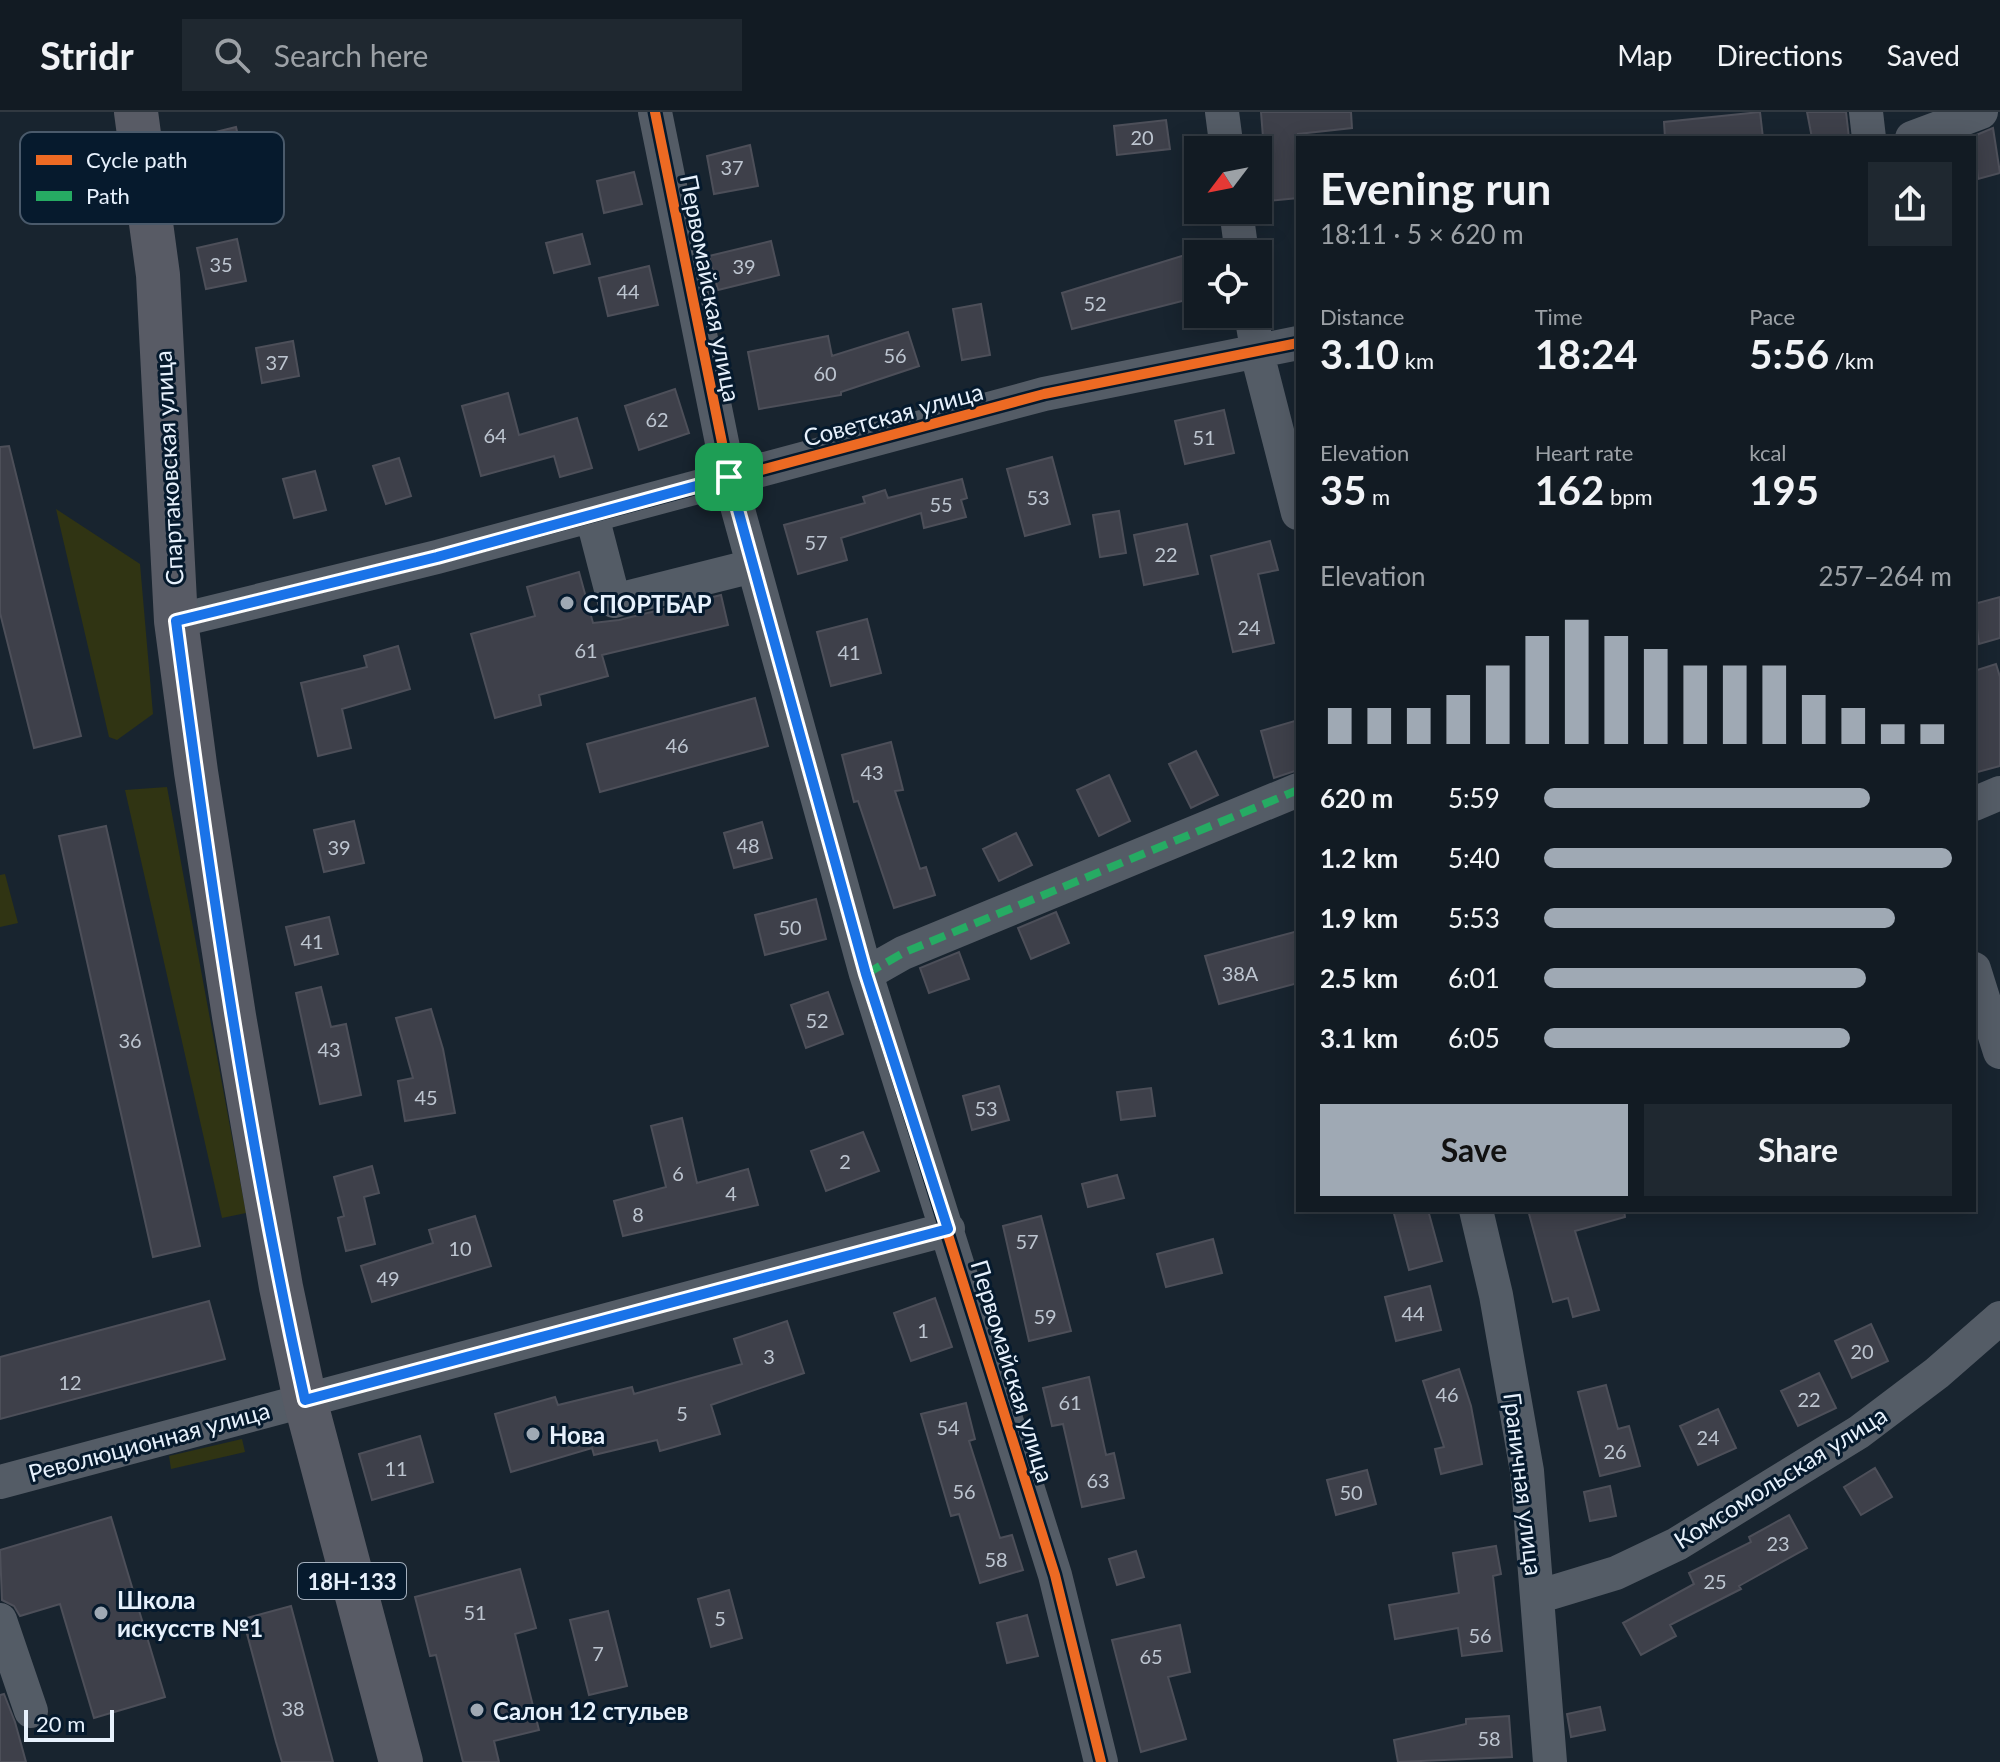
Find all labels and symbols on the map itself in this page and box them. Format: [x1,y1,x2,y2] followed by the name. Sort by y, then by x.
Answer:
[1130,125,1154,149] house number: 20
[20,132,284,224] legend
[1184,136,1272,224] north arrow
[86,146,188,173] text: Cycle path
[720,155,744,179] house number: 37
[675,172,747,404] street label: Первомайская улица
[86,182,130,209] text: Path
[209,252,233,276] house number: 35
[732,254,756,278] house number: 39
[616,279,640,303] house number: 44
[1083,291,1107,315] house number: 52
[883,343,907,367] house number: 56
[147,350,189,586] street label: Спартаковская улица
[265,350,289,374] house number: 37
[813,361,837,385] house number: 60
[800,376,986,452] street label: Советская улица
[645,407,669,431] house number: 62
[483,423,507,447] house number: 64
[1192,425,1216,449] house number: 51
[695,443,763,511] pin
[1026,485,1050,509] house number: 53
[929,492,953,516] house number: 55
[804,530,828,554] house number: 57
[1154,542,1178,566] house number: 22
[583,589,712,618] place label: СПОРТБАР
[558,594,576,612] marker: СПОРТБАР
[1237,615,1261,639] house number: 24
[574,638,598,662] house number: 61
[837,640,861,664] house number: 41
[665,733,689,757] house number: 46
[860,760,884,784] house number: 43
[736,833,760,857] house number: 48
[327,835,351,859] house number: 39
[778,915,802,939] house number: 50
[300,929,324,953] house number: 41
[1222,961,1259,985] house number: 38А
[805,1008,829,1032] house number: 52
[118,1028,142,1052] house number: 36
[317,1037,341,1061] house number: 43
[414,1085,438,1109] house number: 45
[974,1096,998,1120] house number: 53
[839,1149,851,1173] house number: 2
[672,1161,684,1185] house number: 6
[725,1181,737,1205] house number: 4
[632,1202,644,1226] house number: 8
[1015,1229,1039,1253] house number: 57
[448,1236,472,1260] house number: 10
[965,1256,1061,1486] street label: Первомайская улица
[376,1266,400,1290] house number: 49
[1401,1301,1425,1325] house number: 44
[1033,1304,1057,1328] house number: 59
[917,1318,929,1342] house number: 1
[1850,1339,1874,1363] house number: 20
[763,1344,775,1368] house number: 3
[58,1370,82,1394] house number: 12
[1435,1382,1459,1406] house number: 46
[1797,1387,1821,1411] house number: 22
[1058,1390,1082,1414] house number: 61
[1498,1391,1550,1577] street label: Граничная улица
[25,1395,273,1487] street label: Революционная улица
[1668,1400,1892,1554] street label: Комсомольская улица
[676,1401,688,1425] house number: 5
[936,1415,960,1439] house number: 54
[549,1420,605,1449] place label: Нова
[524,1425,542,1443] marker: Нова
[1696,1425,1720,1449] house number: 24
[1603,1439,1627,1463] house number: 26
[384,1456,408,1480] house number: 11
[1086,1468,1110,1492] house number: 63
[952,1479,976,1503] house number: 56
[1339,1480,1363,1504] house number: 50
[1766,1531,1790,1555] house number: 23
[984,1547,1008,1571] house number: 58
[298,1563,406,1599] road number: 18Н-133
[1703,1569,1727,1593] house number: 25
[117,1585,263,1642] place label: Школа искусств №1
[463,1600,487,1624] house number: 51
[92,1604,110,1622] marker: Школа искусств №1
[714,1606,726,1630] house number: 5
[1468,1623,1492,1647] house number: 56
[592,1641,604,1665] house number: 7
[1139,1644,1163,1668] house number: 65
[281,1696,305,1720] house number: 38
[493,1696,689,1725] place label: Салон 12 стульев
[468,1701,486,1719] marker: Салон 12 стульев
[24,1706,114,1742] scale bar
[1477,1726,1501,1750] house number: 58

